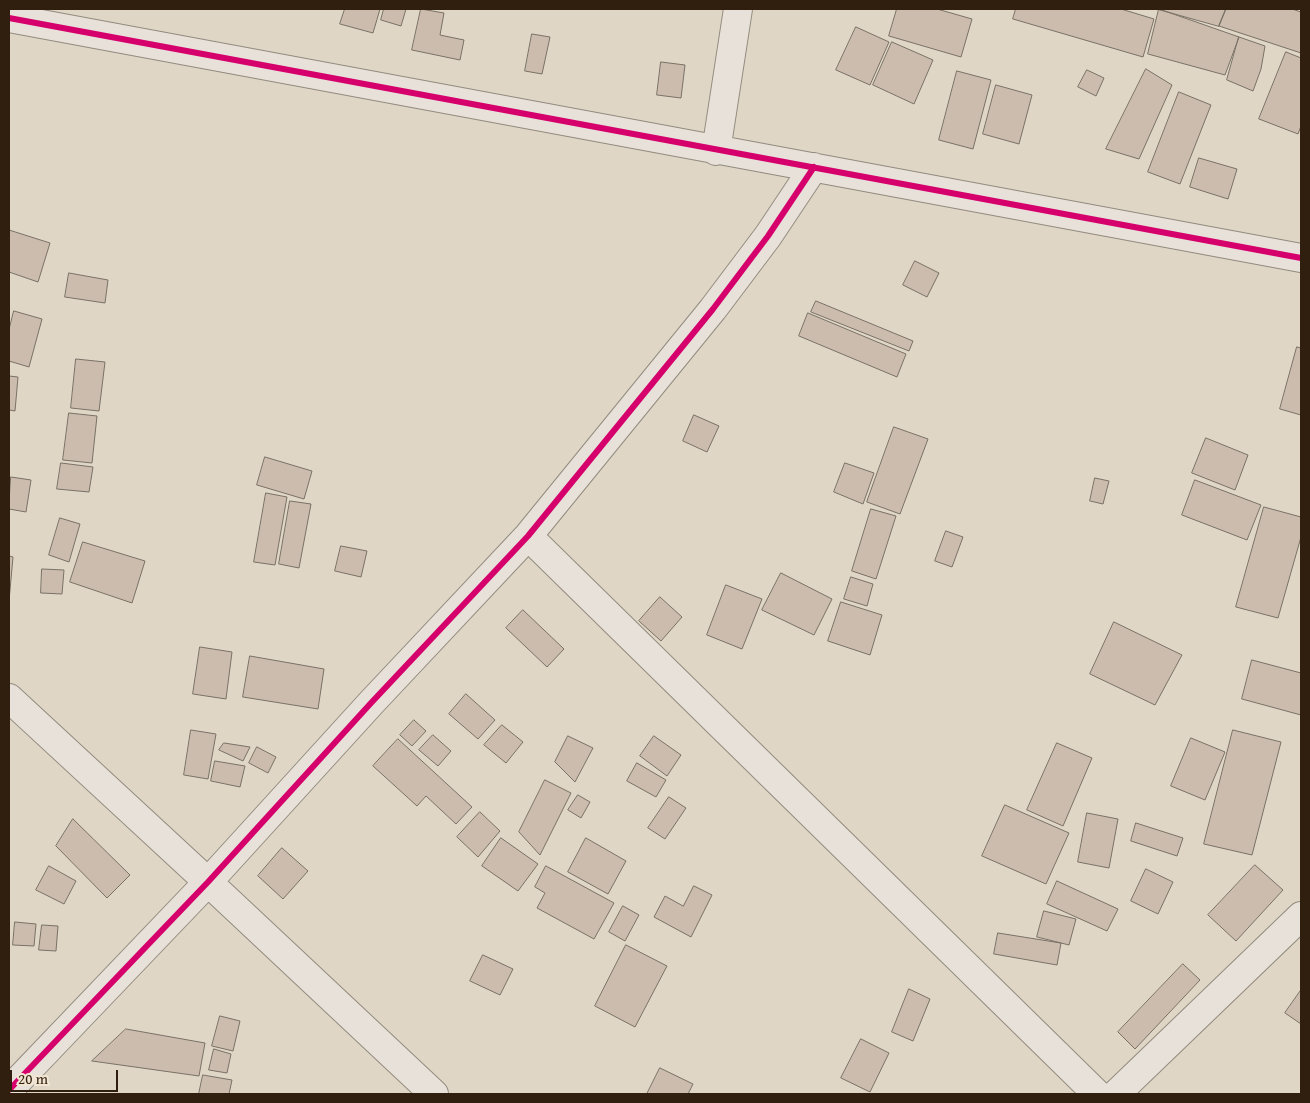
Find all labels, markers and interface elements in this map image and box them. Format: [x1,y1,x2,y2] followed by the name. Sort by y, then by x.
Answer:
[12,1060,120,1092] scale bar
[18,1068,48,1089] text: 20 m

